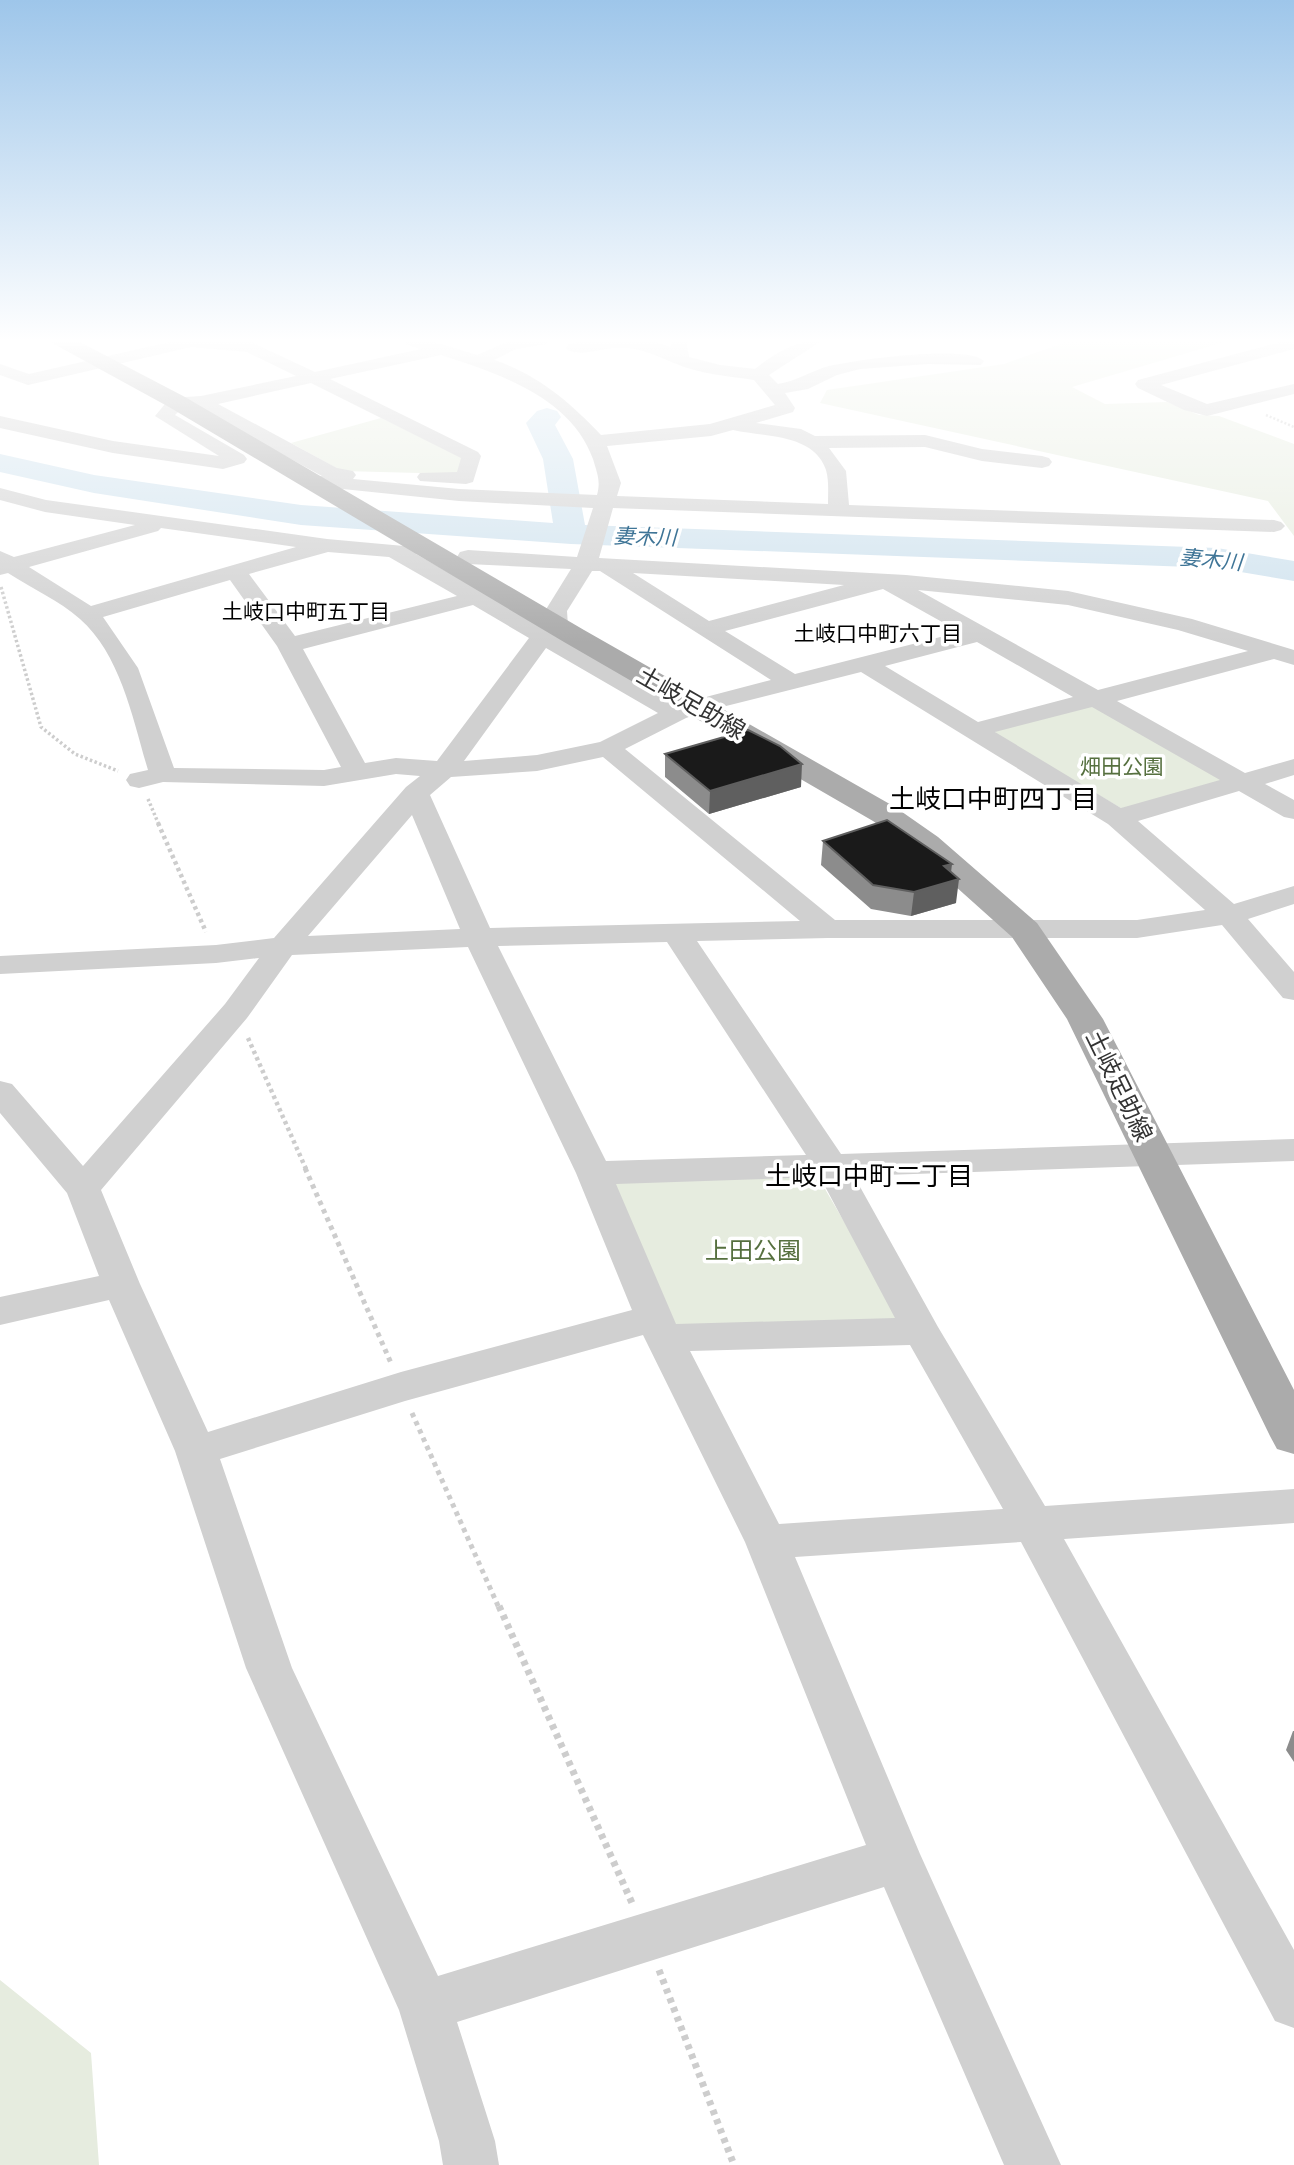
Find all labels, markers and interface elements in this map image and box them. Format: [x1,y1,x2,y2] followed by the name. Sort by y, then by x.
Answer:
[613,524,679,550] water label: 妻木川
[1179,545,1245,575] water label: 妻木川
[222,600,390,624] district label: 土岐口中町五丁目
[794,622,962,646] district label: 土岐口中町六丁目
[632,661,750,745] street label: 土岐足助線
[1080,755,1164,779] park label: 畑田公園
[889,784,1097,815] district label: 土岐口中町四丁目
[1080,1026,1158,1146] street label: 土岐足助線
[765,1161,973,1192] district label: 土岐口中町二丁目
[705,1237,801,1265] park label: 上田公園

